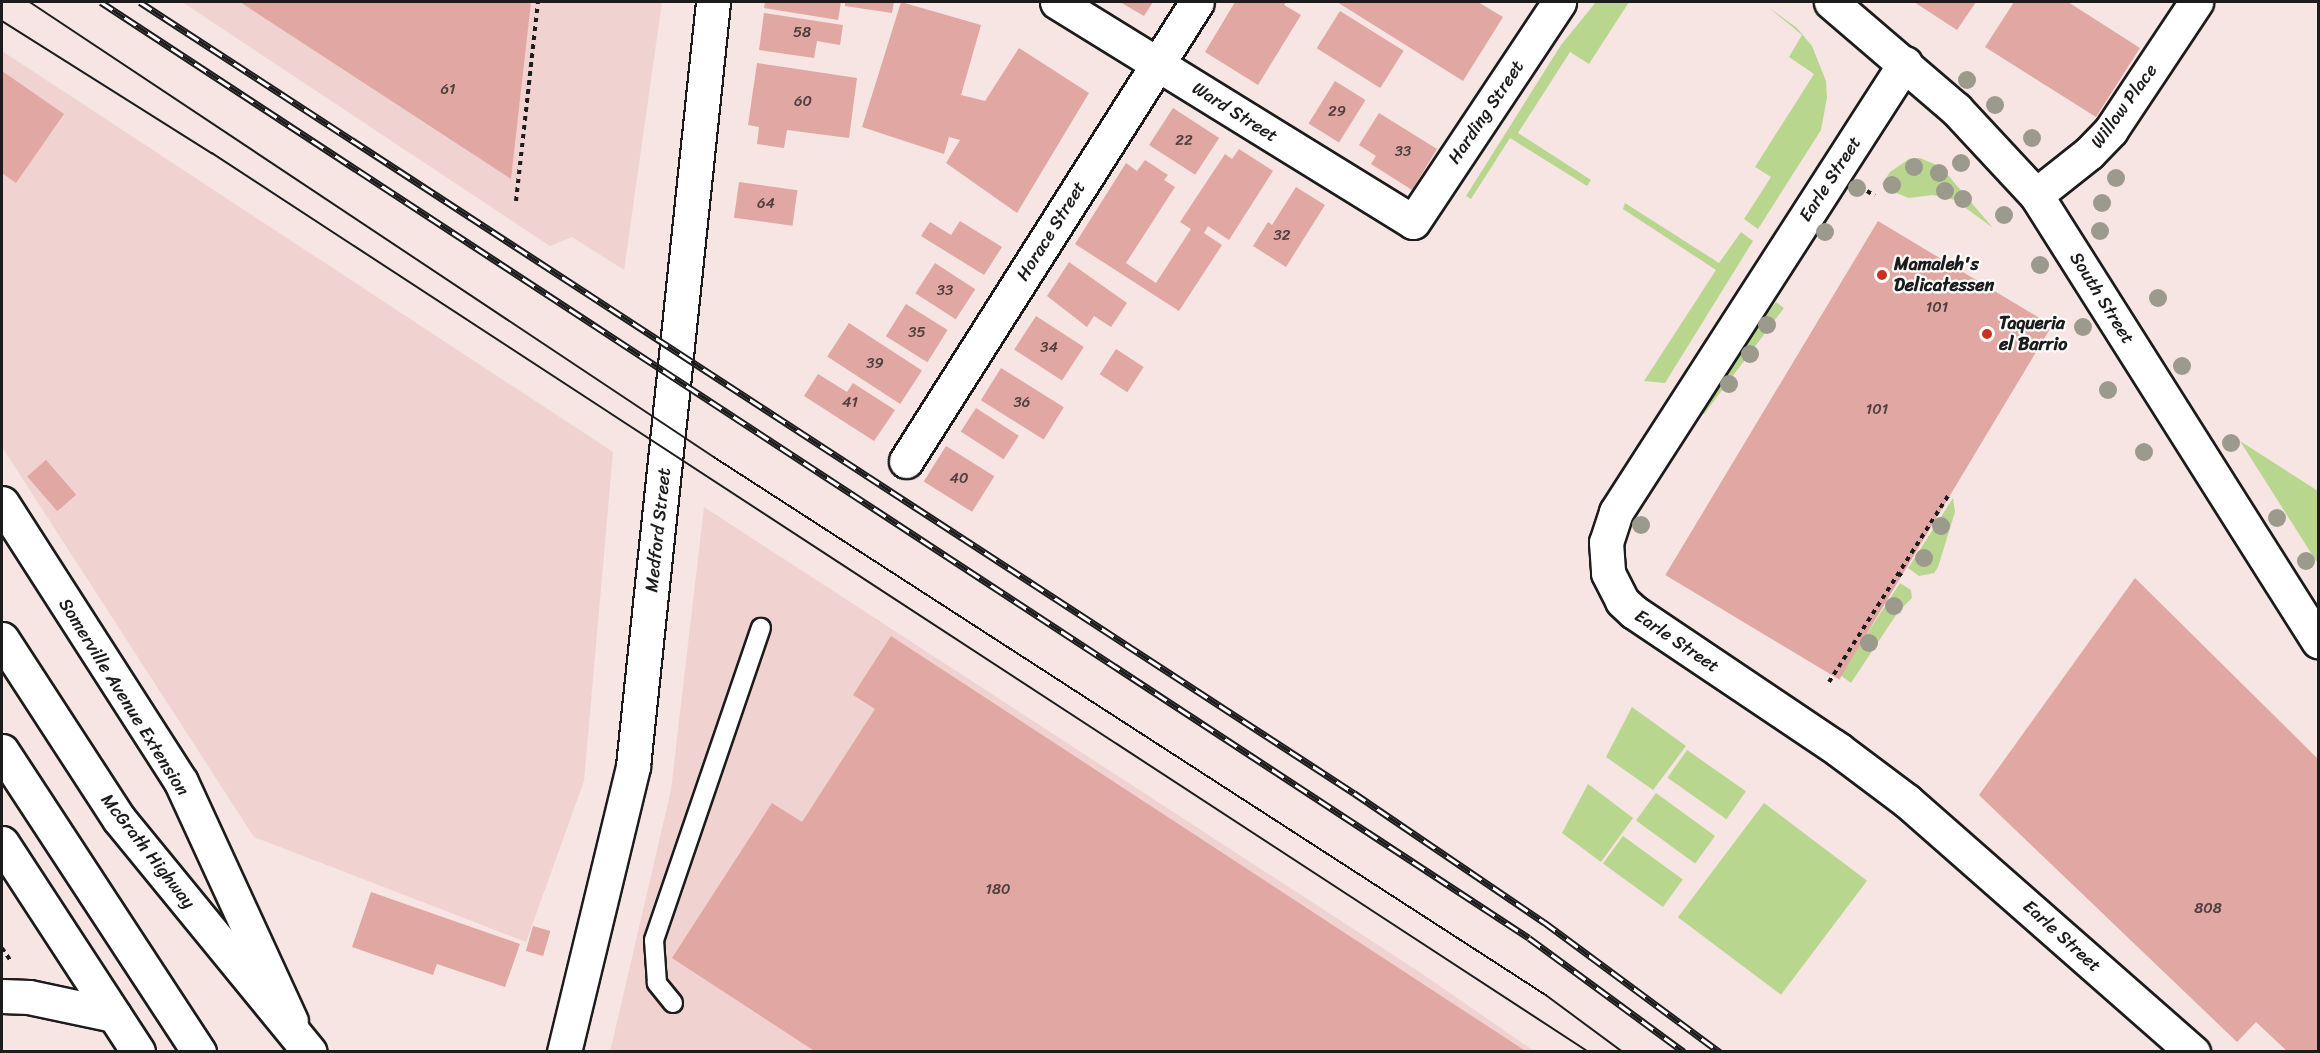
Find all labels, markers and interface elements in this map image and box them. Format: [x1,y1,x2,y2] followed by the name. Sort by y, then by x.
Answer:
[793,24,811,42] house number: 58
[1444,56,1528,168] street label: Harding Street
[2086,60,2162,152] street label: Willow Place
[1188,77,1282,147] street label: Ward Street
[441,81,455,99] house number: 61
[794,93,812,111] house number: 60
[1328,103,1346,121] house number: 29
[1175,132,1193,150] house number: 22
[1794,132,1866,226] street label: Earle Street
[1395,143,1411,161] house number: 33
[1012,177,1090,285] street label: Horace Street
[757,195,775,213] house number: 64
[1274,227,1290,245] house number: 32
[2065,248,2139,348] street label: South Street
[1894,254,1994,296] place label: Mamaleh's Delicatessen
[1875,268,1889,282] marker: Mamaleh's Delicatessen
[937,282,953,300] house number: 33
[1926,299,1948,317] house number: 101
[1999,313,2067,356] place label: Taqueria el Barrio
[908,324,926,342] house number: 35
[1980,327,1994,341] marker: Taqueria el Barrio
[1040,339,1058,357] house number: 34
[866,355,884,373] house number: 39
[842,394,858,412] house number: 41
[1014,394,1030,412] house number: 36
[1866,401,1888,419] house number: 101
[641,467,675,593] street label: Medford Street
[950,470,968,488] house number: 40
[54,594,194,800] street label: Somerville Avenue Extension
[1630,605,1724,677] street label: Earle Street
[96,789,200,913] street label: McGrath Highway
[986,881,1010,899] house number: 180
[2018,895,2106,977] street label: Earle Street
[2194,900,2222,918] house number: 808

